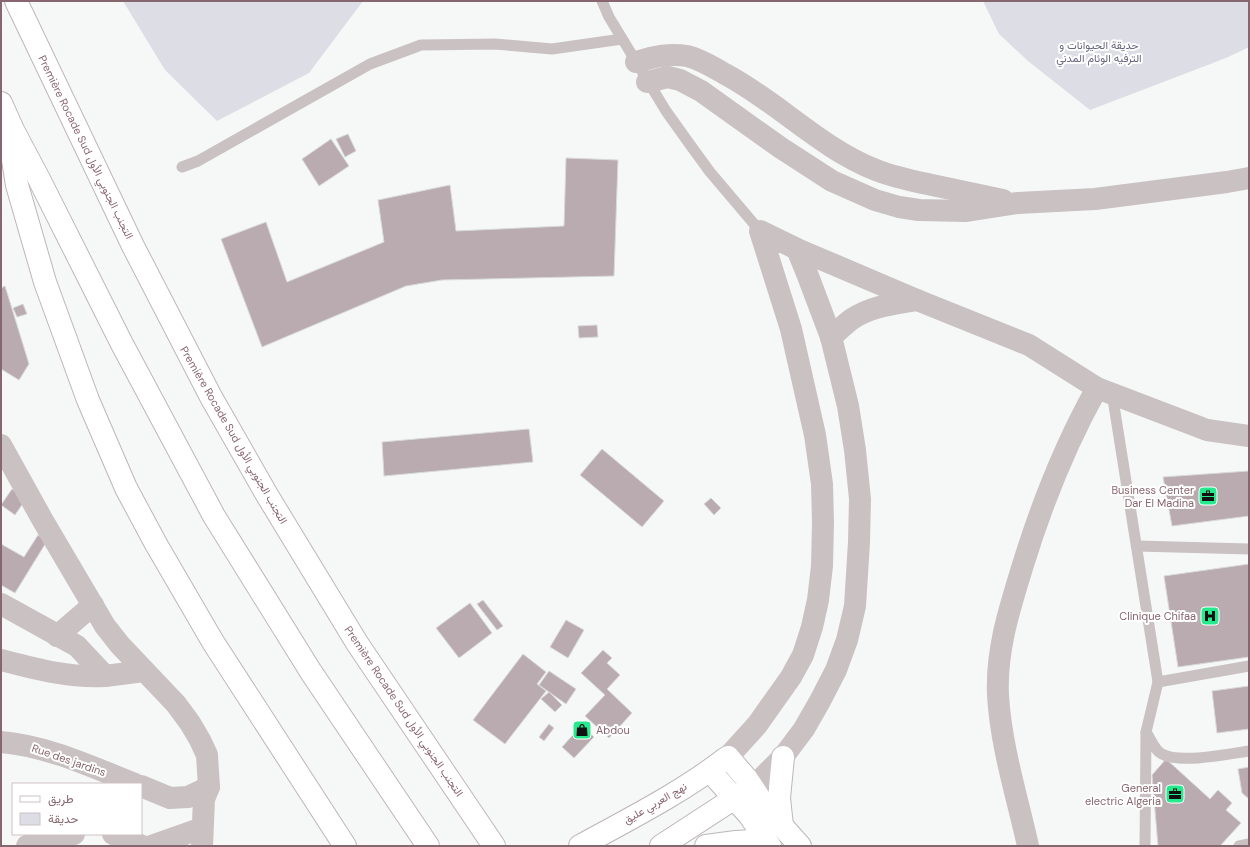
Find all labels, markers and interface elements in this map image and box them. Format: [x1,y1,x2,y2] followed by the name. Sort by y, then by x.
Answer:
[1056,38,1142,68] park label: حديقة الحيوانات و الترفيه الوئام المدني
[33,53,137,242] street label: Première Rocade Sud التجنب الجنوبي الأول
[175,344,291,528] street label: Première Rocade Sud التجنب الجنوبي الأول
[1111,483,1194,510] place label: Business Center Dar El Madina
[1197,485,1219,507] office icon: Business Center Dar El Madina
[1199,605,1221,627] hospital icon: Clinique Chifaa
[1119,609,1196,623] place label: Clinique Chifaa
[339,623,466,801] street label: Première Rocade Sud التجنب الجنوبي الأول
[571,719,593,741] shop icon: Abdou
[596,723,630,737] place label: Abdou
[30,741,108,779] street label: Rue des jardins
[621,779,691,829] street label: نهج العربي عليق
[1085,781,1161,808] place label: General electric Algeria
[12,783,142,835] legend
[1164,783,1186,805] office icon: General electric Algeria
[48,791,74,807] text: طريق
[48,811,78,827] text: حديقة

